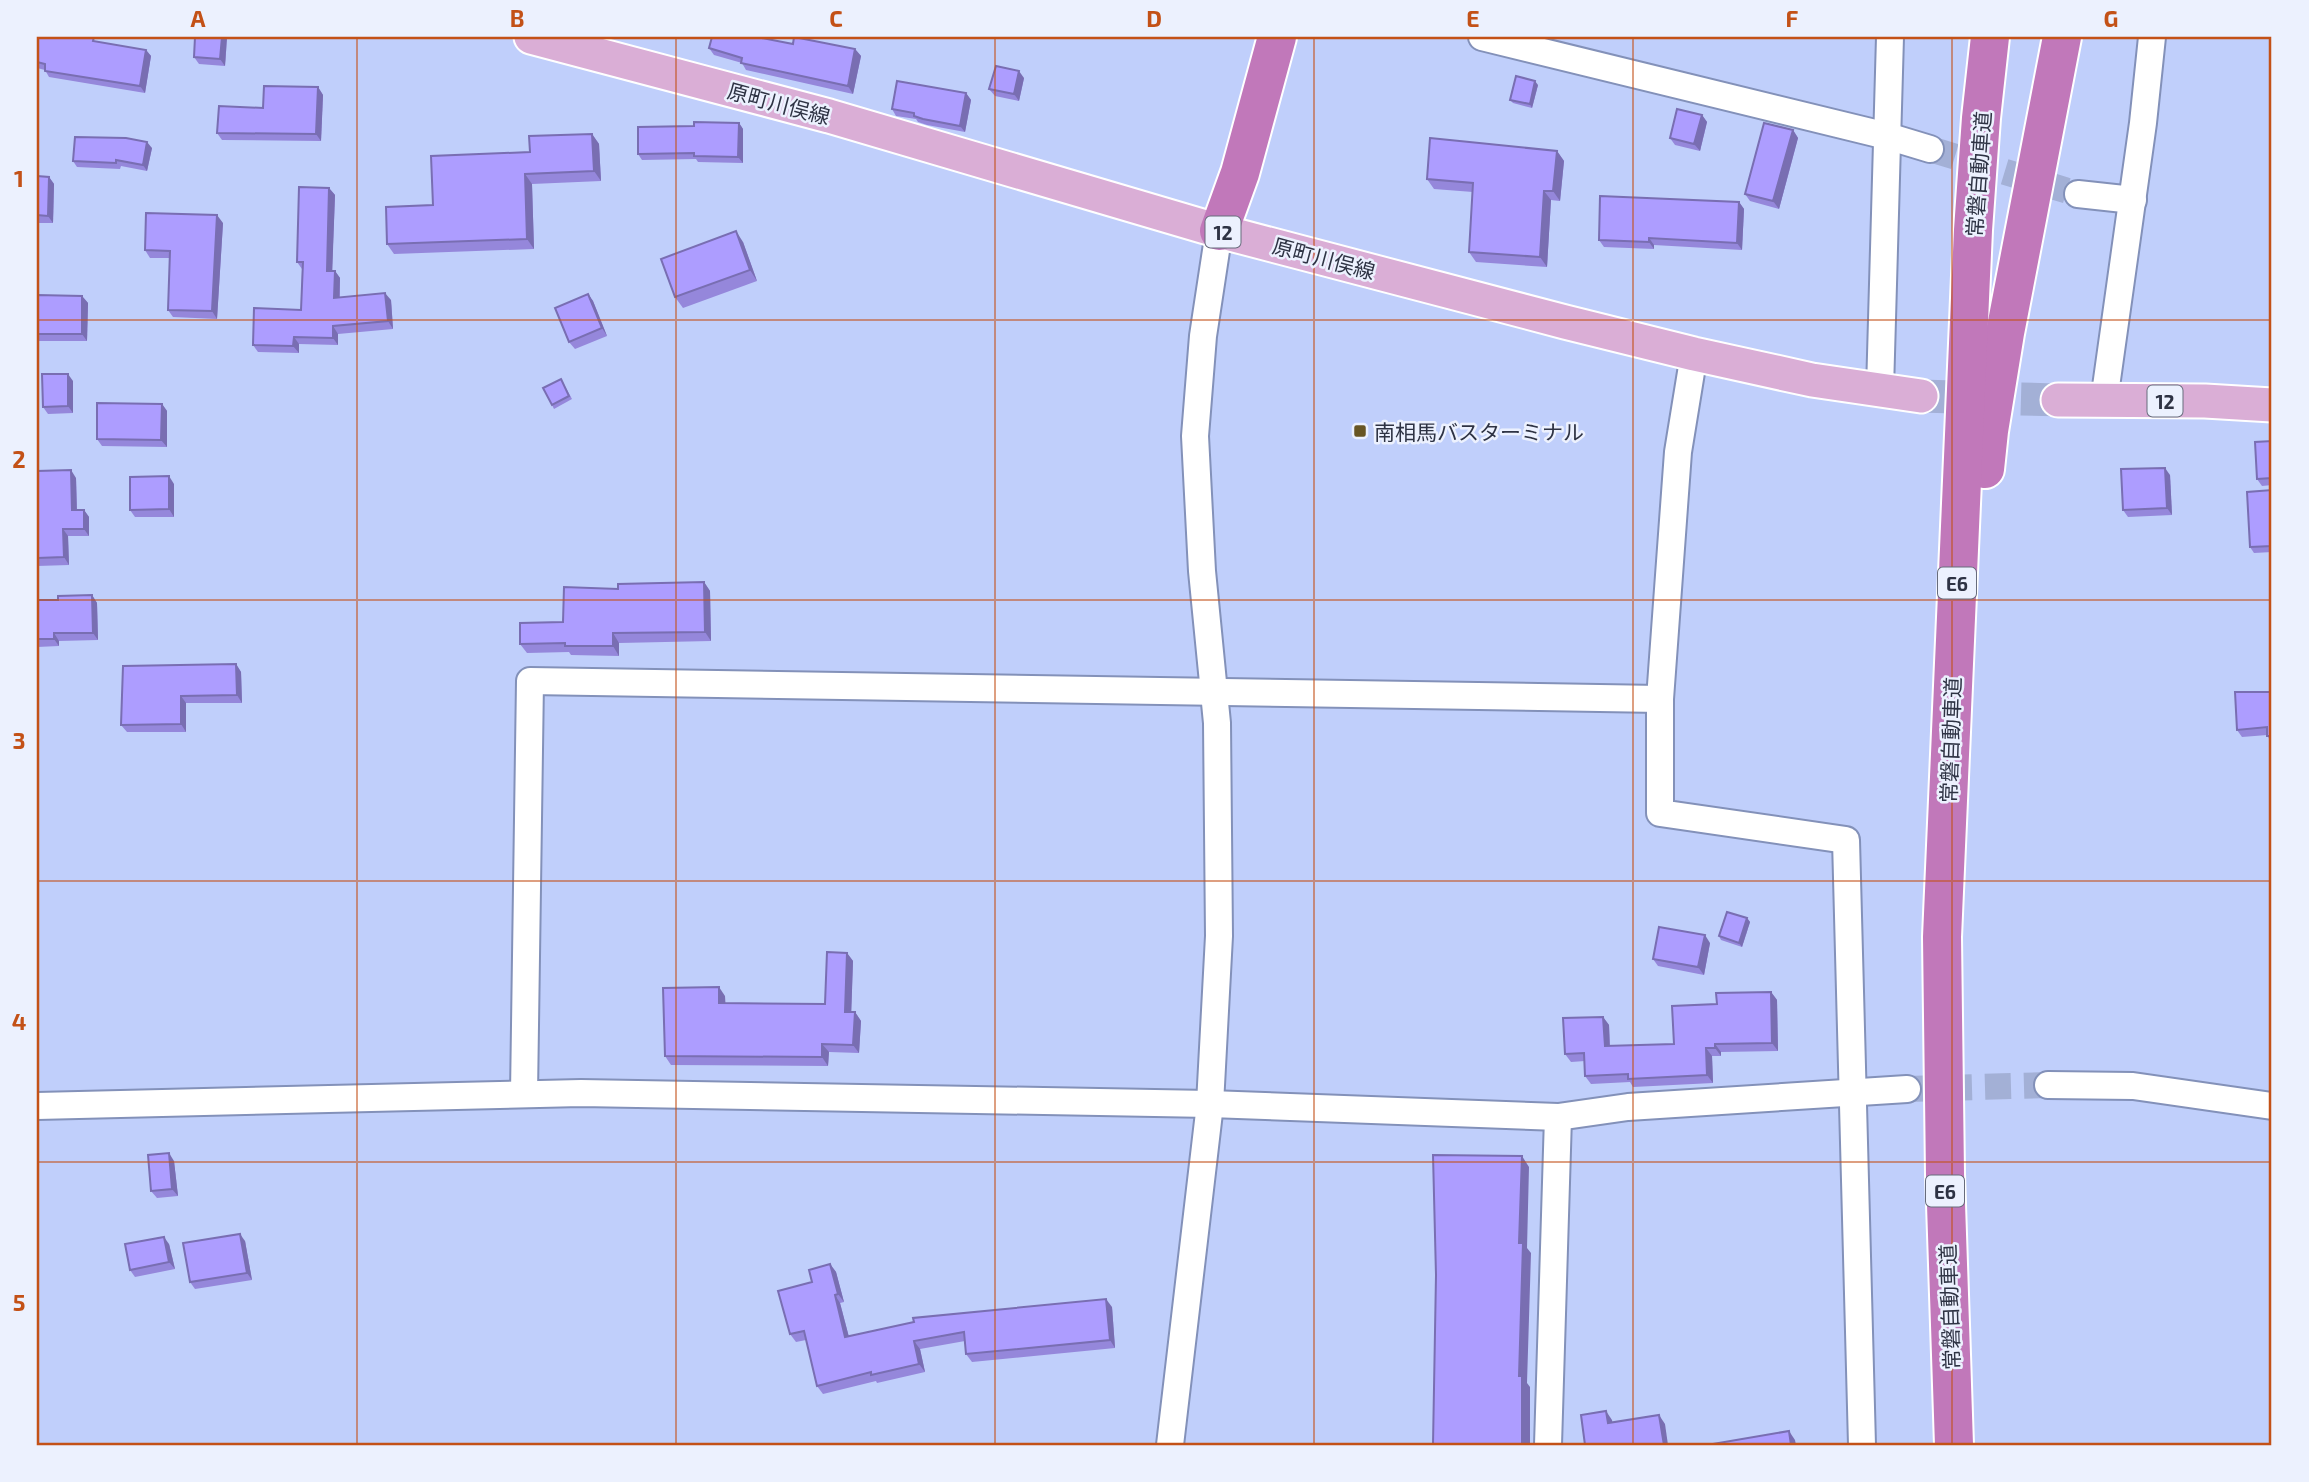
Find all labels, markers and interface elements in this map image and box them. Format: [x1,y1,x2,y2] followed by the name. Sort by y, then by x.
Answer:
[190,4,206,32] text: A
[510,4,524,32] text: B
[829,4,843,32] text: C
[1146,4,1162,32] text: D
[1466,4,1480,32] text: E
[1786,4,1799,32] text: F
[2104,4,2118,32] text: G
[725,77,833,129] street label: 原町川俣線
[1961,110,1995,238] street label: 常磐自動車道
[14,164,24,192] text: 1
[1206,216,1240,248] road number: 12
[1270,232,1378,284] street label: 原町川俣線
[2148,386,2182,416] road number: 12
[1374,419,1584,444] place label: 南相馬バスターミナル
[1352,423,1368,439] marker: 南相馬バスターミナル
[12,445,26,473] text: 2
[1938,568,1976,598] road number: E6
[1935,677,1965,803] street label: 常磐自動車道
[12,726,26,754] text: 3
[12,1007,26,1035] text: 4
[1926,1176,1964,1206] road number: E6
[1934,1244,1964,1370] street label: 常磐自動車道
[13,1288,25,1316] text: 5

